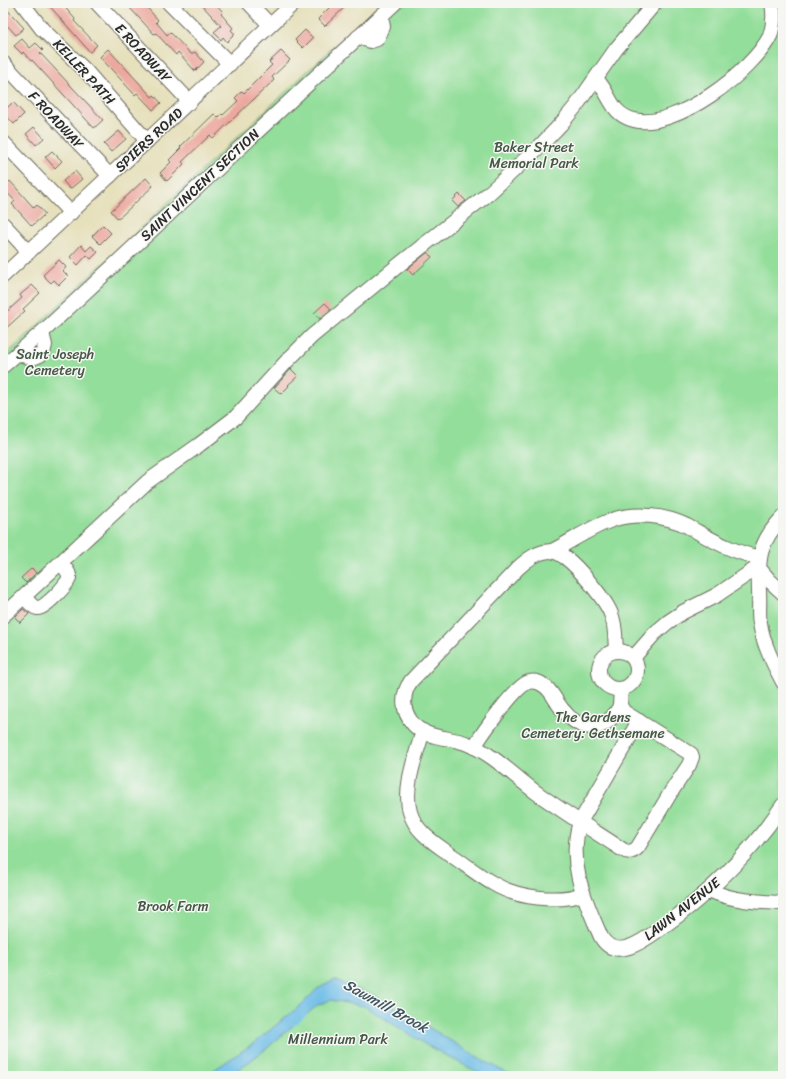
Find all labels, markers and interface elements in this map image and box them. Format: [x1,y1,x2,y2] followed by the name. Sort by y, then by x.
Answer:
[108,17,178,90] street label: E ROADWAY
[46,33,122,111] street label: KELLER PATH
[22,85,91,156] street label: F ROADWAY
[109,101,190,179] street label: SPIERS ROAD
[134,122,266,248] street label: SAINT VINCENT SECTION
[489,135,579,176] park label: Baker Street Memorial Park
[16,342,94,383] park label: Saint Joseph Cemetery
[521,705,665,746] park label: The Gardens Cemetery: Gethsemane
[638,870,727,947] street label: LAWN AVENUE
[137,894,209,919] park label: Brook Farm
[339,972,434,1041] water label: Sawmill Brook
[288,1027,389,1052] park label: Millennium Park

